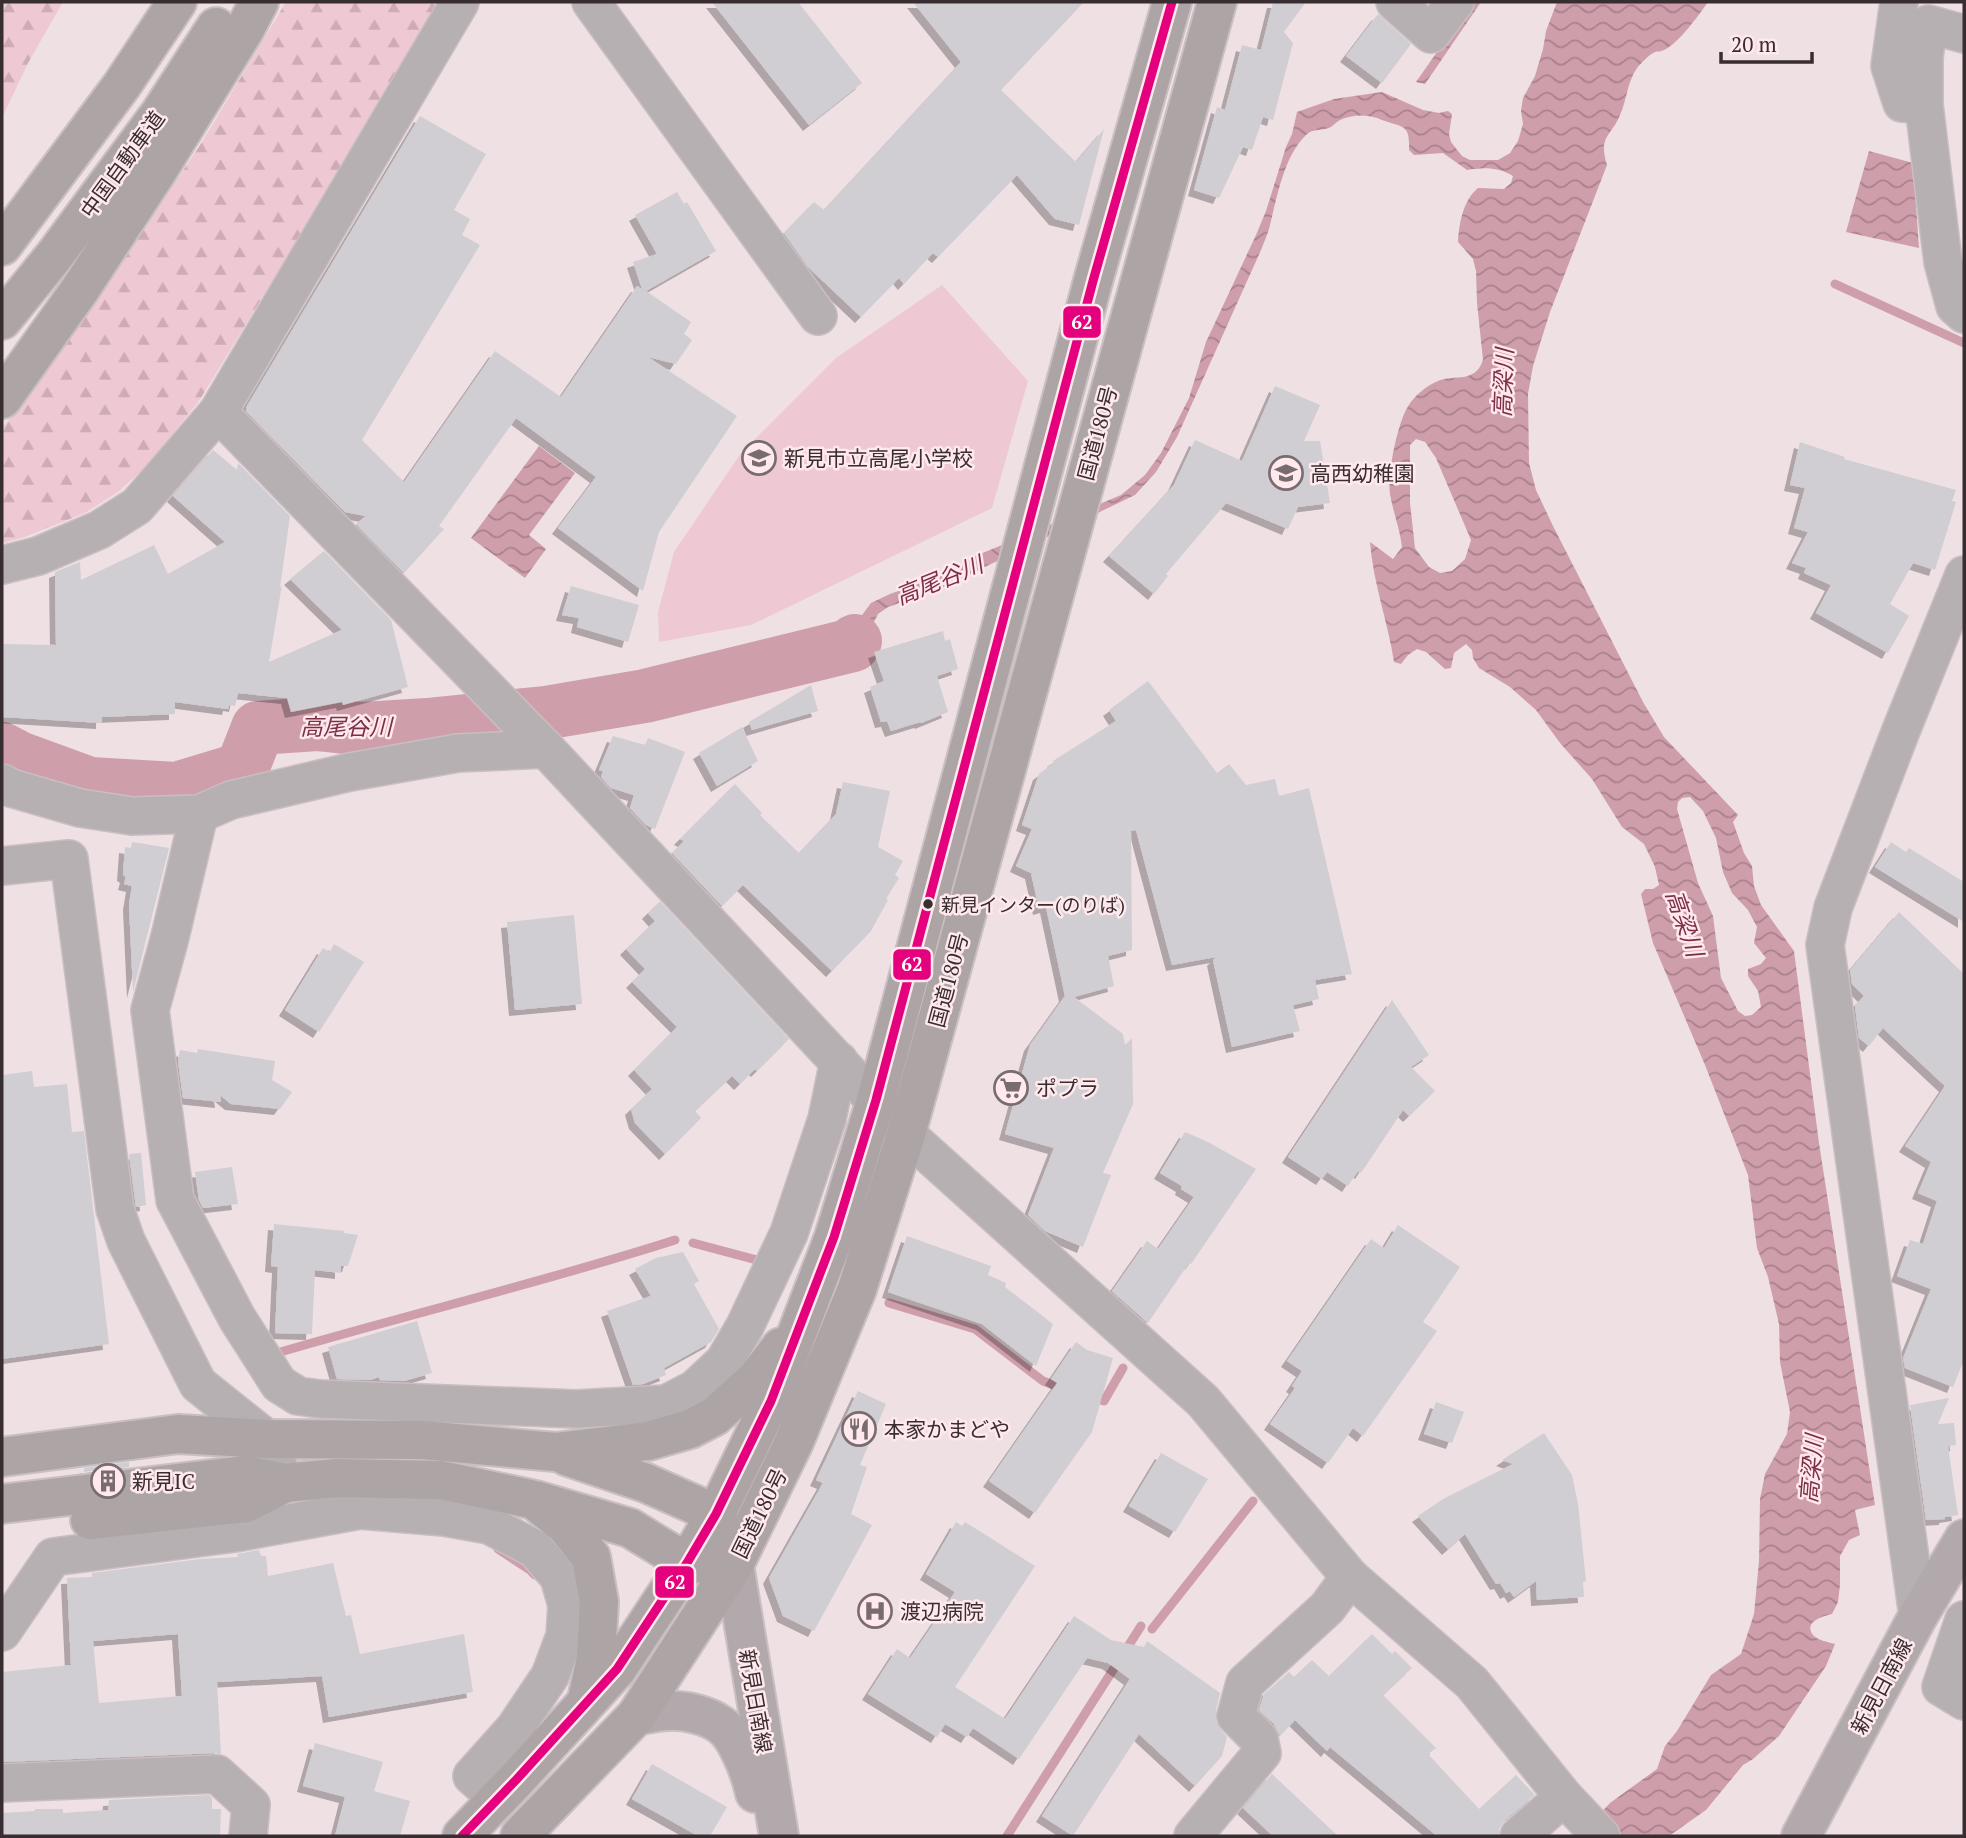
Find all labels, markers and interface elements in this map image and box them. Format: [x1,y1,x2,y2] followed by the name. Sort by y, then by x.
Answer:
[1721,21,1812,65] scale bar
[1731,30,1777,58] text: 20 m
[74,105,170,223] street label: 中国自動車道
[1062,305,1102,339] line badge: 62
[1071,309,1093,334] text: 62
[1486,345,1520,418] water label: 高梁川
[1071,383,1123,483] street label: 国道180号
[740,439,778,477] school or university icon: 新見市立高尾小学校
[784,444,973,472] place label: 新見市立高尾小学校
[1267,454,1305,492] school or university icon: 高西幼稚園
[1310,459,1415,487] place label: 高西幼稚園
[891,547,990,612] water label: 高尾谷川
[300,711,395,742] water label: 高尾谷川
[1659,885,1712,964] water label: 高梁川
[941,892,1125,917] place label: 新見インター(のりば)
[921,897,935,911] marker: 新見インター(のりば)
[922,930,974,1030] street label: 国道180号
[892,948,932,981] line badge: 62
[901,951,923,976] text: 62
[992,1069,1030,1107] supermarket icon: ポプラ
[1036,1074,1099,1102] place label: ポプラ
[840,1410,878,1448] restaurant icon: 本家かまどや
[884,1415,1010,1443] place label: 本家かまどや
[1793,1430,1830,1505] water label: 高梁川
[89,1462,127,1500] building icon: 新見IC
[725,1463,793,1563] street label: 国道180号
[132,1467,195,1495] place label: 新見IC
[654,1565,695,1599] line badge: 62
[664,1569,686,1594] text: 62
[856,1592,894,1630] hospital icon: 渡辺病院
[900,1597,984,1625] place label: 渡辺病院
[1844,1633,1918,1739] street label: 新見日南線
[733,1647,779,1755] street label: 新見日南線

